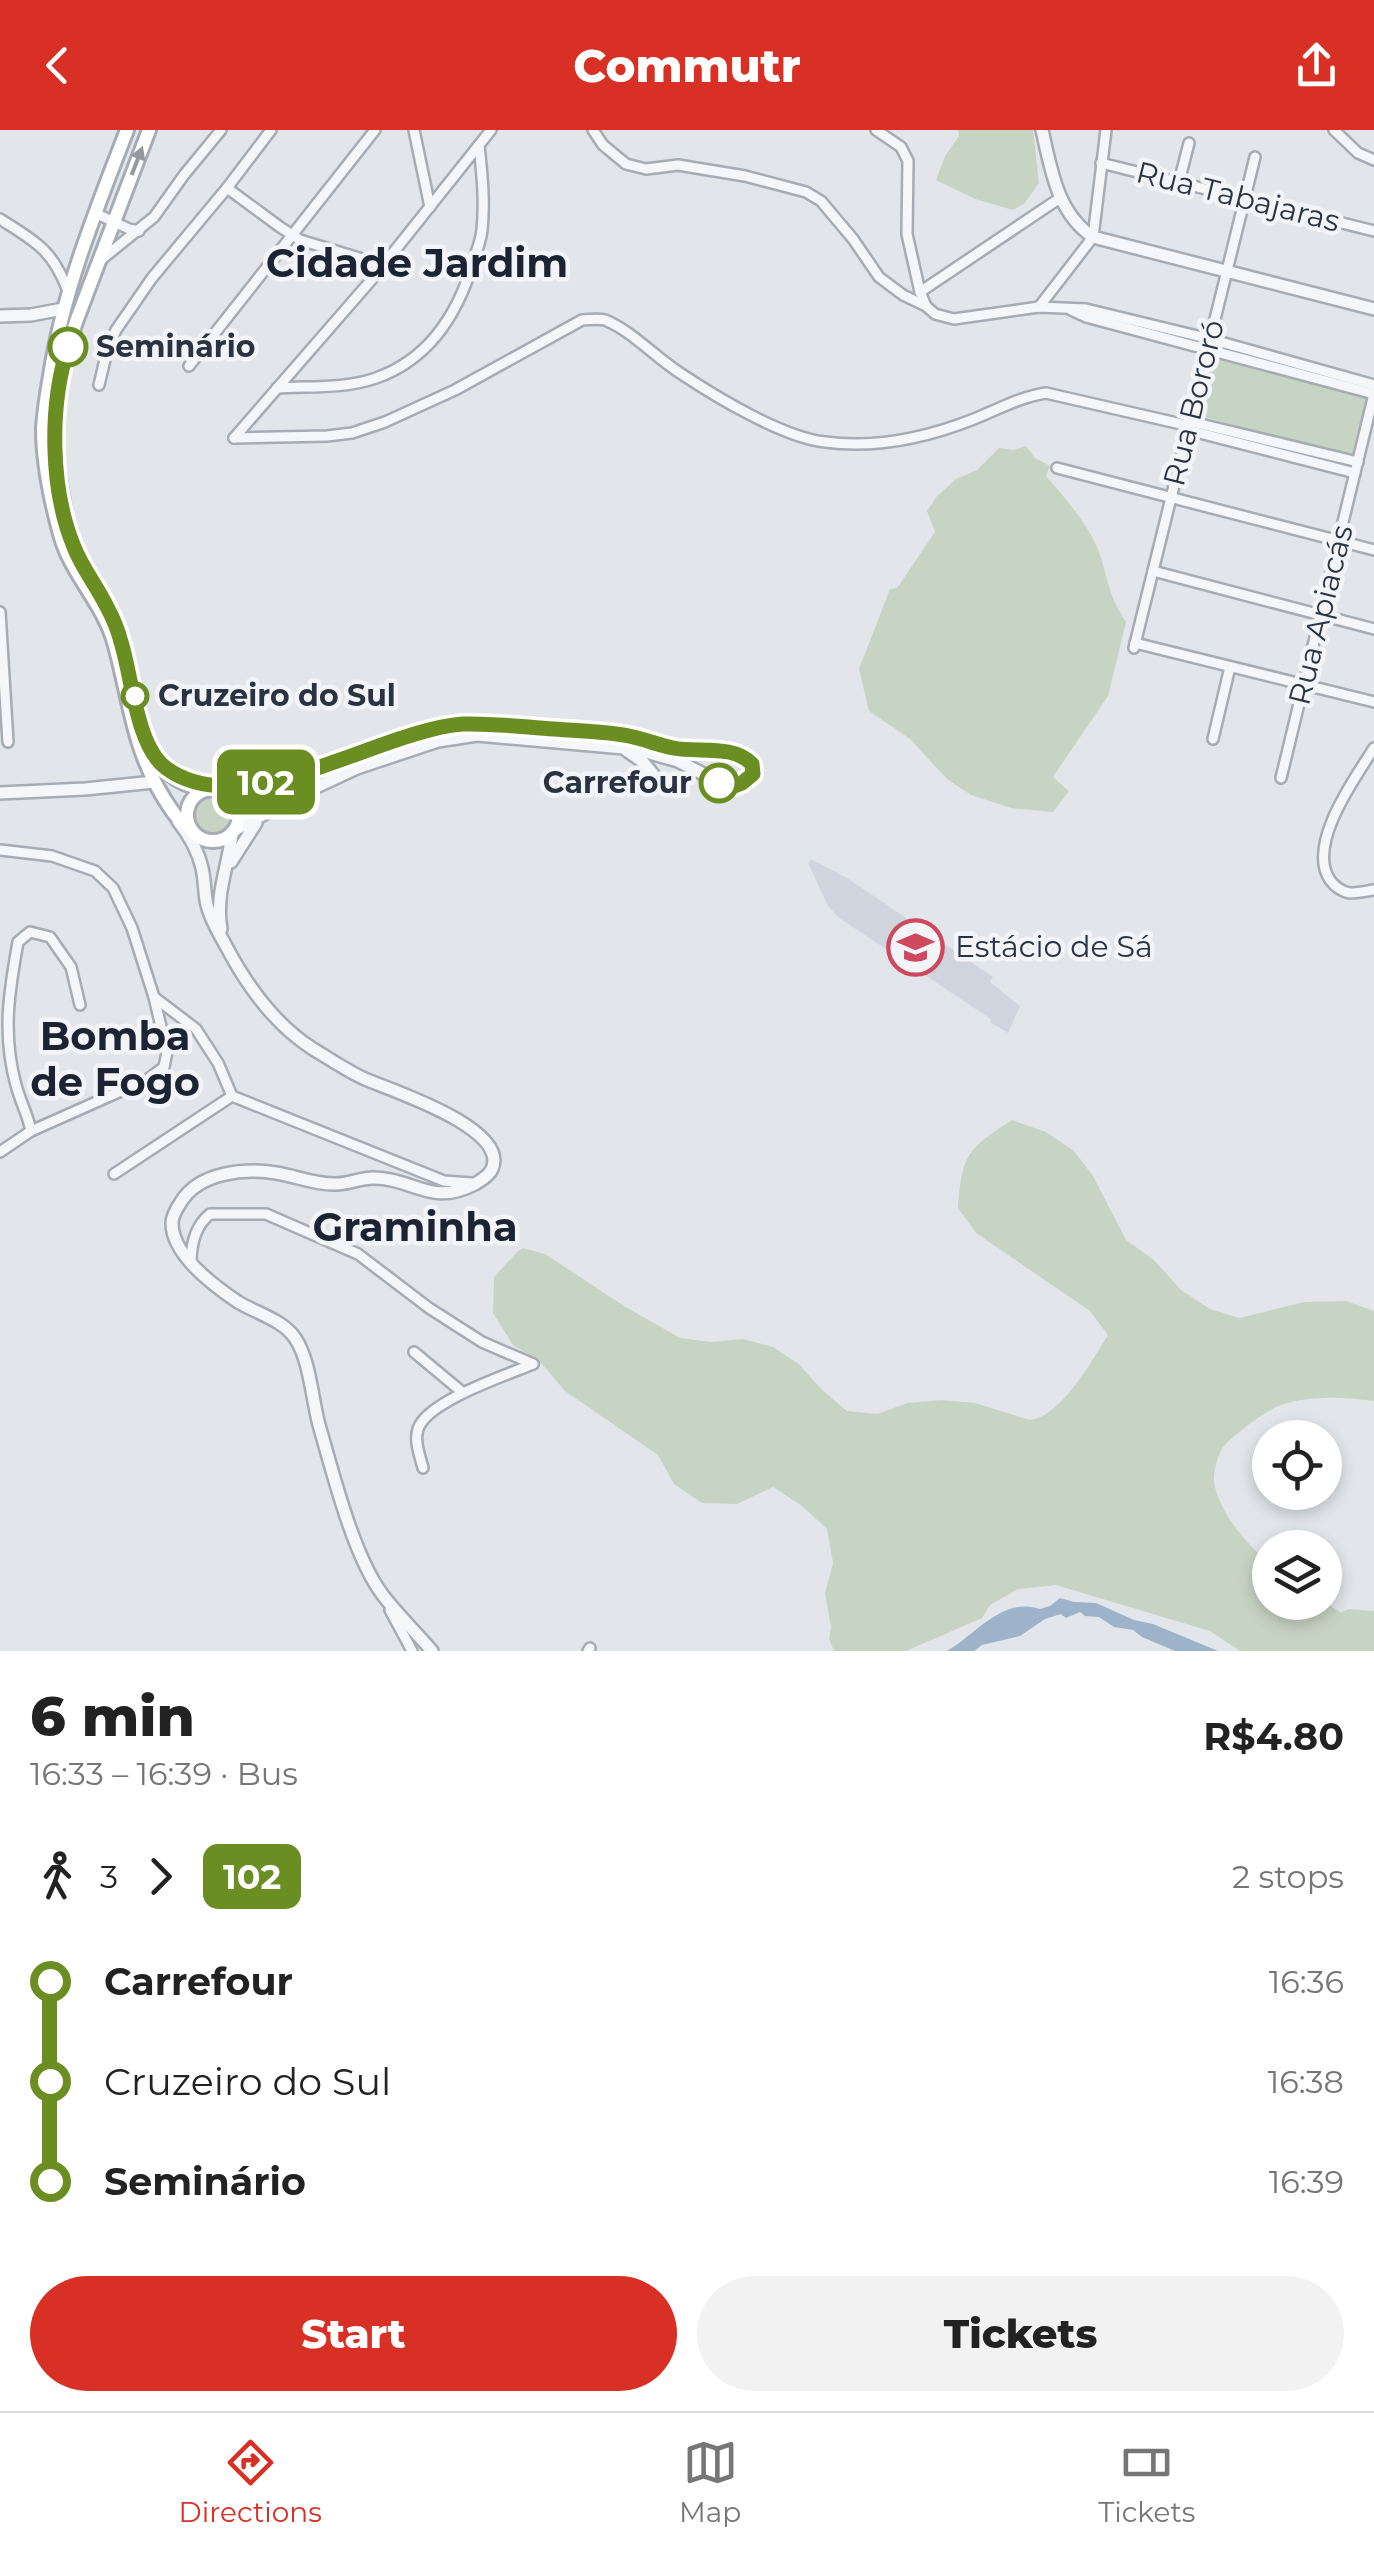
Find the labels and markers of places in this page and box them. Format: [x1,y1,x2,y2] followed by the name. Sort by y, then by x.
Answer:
[49,328,87,366] marker: Seminário
[96,328,255,365] place label: Seminário
[158,677,396,714] place label: Cruzeiro do Sul
[122,683,148,709] marker: Cruzeiro do Sul
[543,764,692,801] place label: Carrefour
[700,764,738,802] marker: Carrefour
[886,917,946,977] school or university icon: Estácio de Sá
[955,928,1153,965] place label: Estácio de Sá

